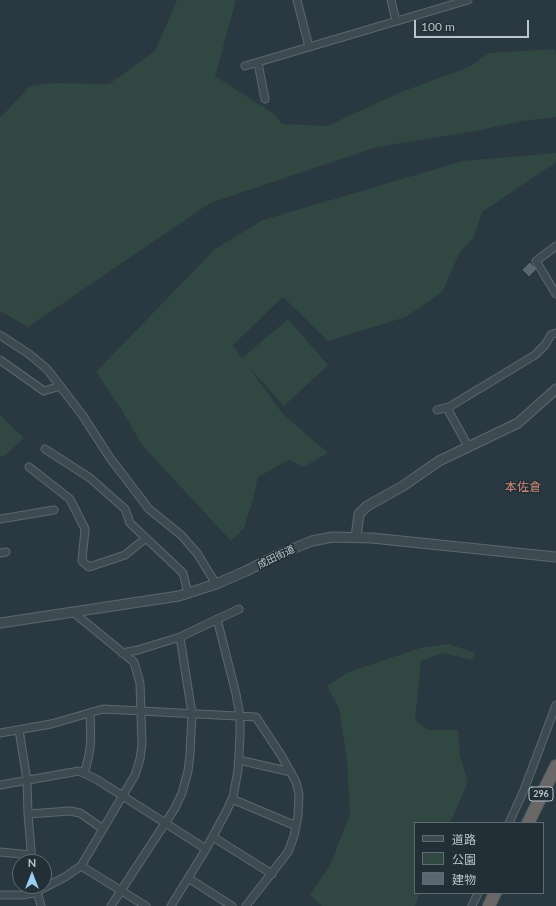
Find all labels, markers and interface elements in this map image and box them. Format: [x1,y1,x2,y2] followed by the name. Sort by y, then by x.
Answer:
[416,12,531,38] scale bar
[421,19,455,34] text: 100 m
[505,480,541,494] district label: 本佐倉
[255,543,297,571] street label: 成田街道
[529,787,553,801] road number: 296
[414,822,544,894] legend
[452,832,476,847] text: 道路
[452,852,476,867] text: 公園
[12,854,52,894] north arrow
[28,856,36,869] text: N
[452,872,476,887] text: 建物

